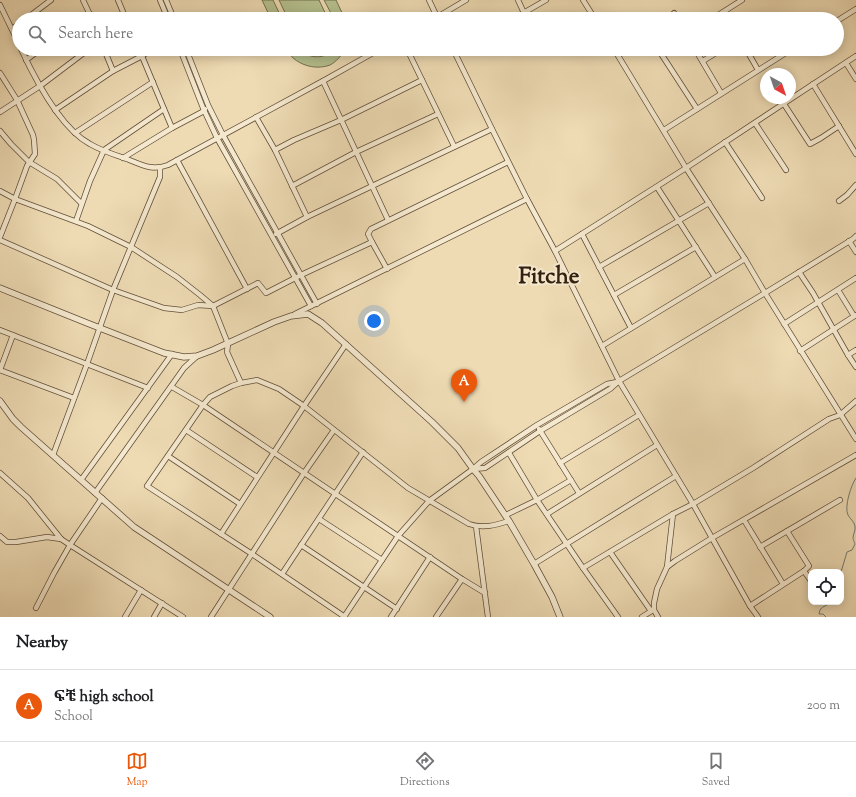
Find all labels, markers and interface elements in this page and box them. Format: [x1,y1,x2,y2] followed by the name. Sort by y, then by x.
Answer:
[12,12,844,56] search box
[26,23,48,45] icon: search
[58,24,133,45] text: Search here
[760,68,796,104] north arrow
[519,261,580,294] district label: Fitche
[364,311,384,331] your location
[451,369,477,402] pin: A
[808,569,844,605] map controls
[808,569,844,605] button: locate
[16,631,68,655] text: Nearby
[54,687,154,708] text: ፍቼ high school
[24,697,34,715] text: A
[807,697,840,715] text: 200 m
[54,708,93,726] text: School
[126,750,148,790] tab: Map
[400,750,450,790] tab: Directions
[702,750,730,790] tab: Saved

